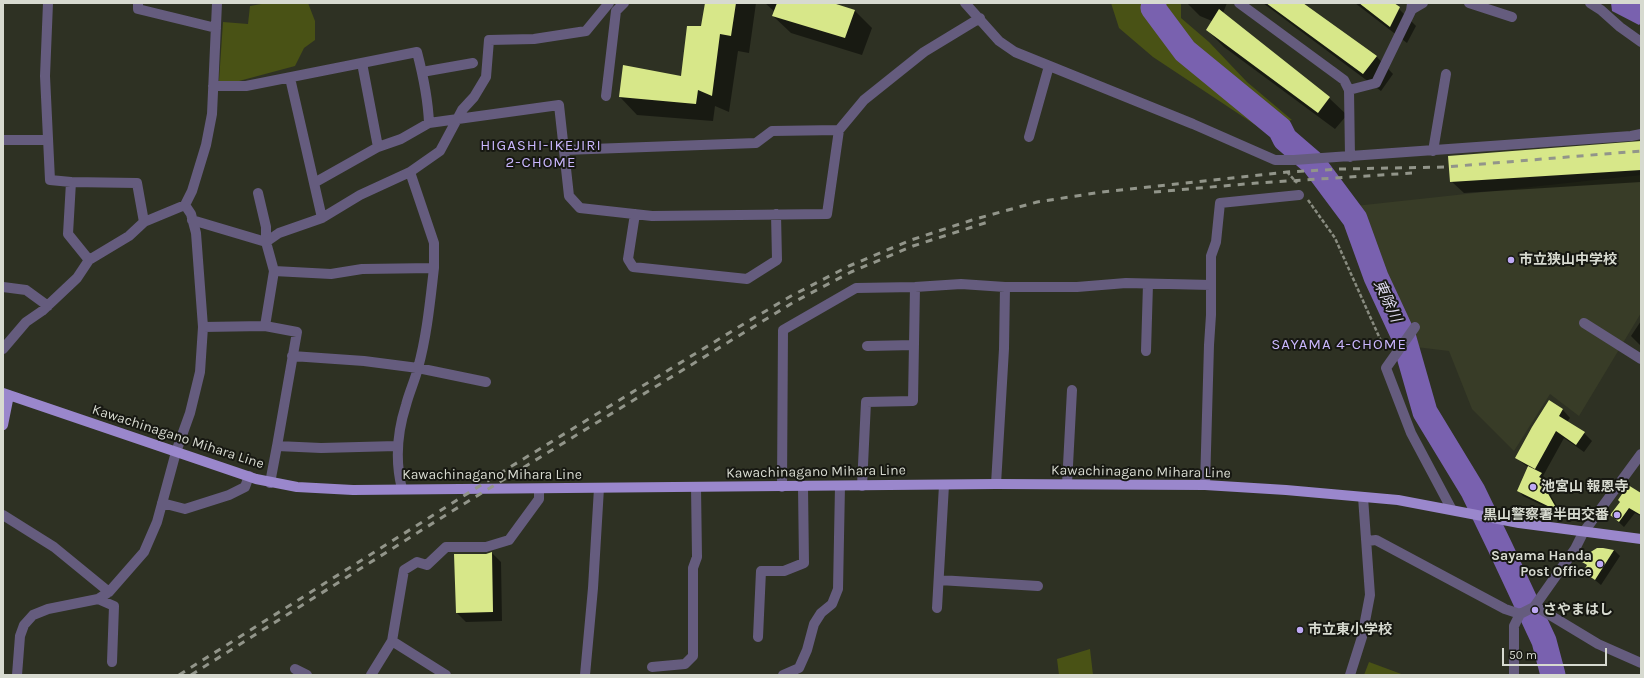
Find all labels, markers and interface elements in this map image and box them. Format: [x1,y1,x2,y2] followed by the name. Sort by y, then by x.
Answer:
[480,137,602,172] district label: HIGASHI-IKEJIRI 2-CHOME
[1519,252,1617,268] place label: 市立狭山中学校
[1506,255,1516,265] marker: 市立狭山中学校
[1369,277,1405,325] water label: 東除川
[1271,336,1407,354] district label: SAYAMA 4-CHOME
[90,401,266,473] street label: Kawachinagano Mihara Line
[726,462,906,482] street label: Kawachinagano Mihara Line
[1051,462,1231,482] street label: Kawachinagano Mihara Line
[402,467,582,483] street label: Kawachinagano Mihara Line
[1541,479,1629,495] place label: 池宮山 報恩寺
[1528,482,1538,492] marker: 池宮山 報恩寺
[1483,507,1609,523] place label: 黒山警察署半田交番
[1612,510,1622,520] marker: 黒山警察署半田交番
[1491,548,1592,580] place label: Sayama Handa Post Office
[1595,559,1605,569] marker: Sayama Handa Post Office
[1543,602,1613,618] place label: さやまはし
[1530,605,1540,615] marker: さやまはし
[1308,622,1392,638] place label: 市立東小学校
[1295,625,1305,635] marker: 市立東小学校
[1504,640,1609,666] scale bar
[1509,648,1537,662] text: 50 m

